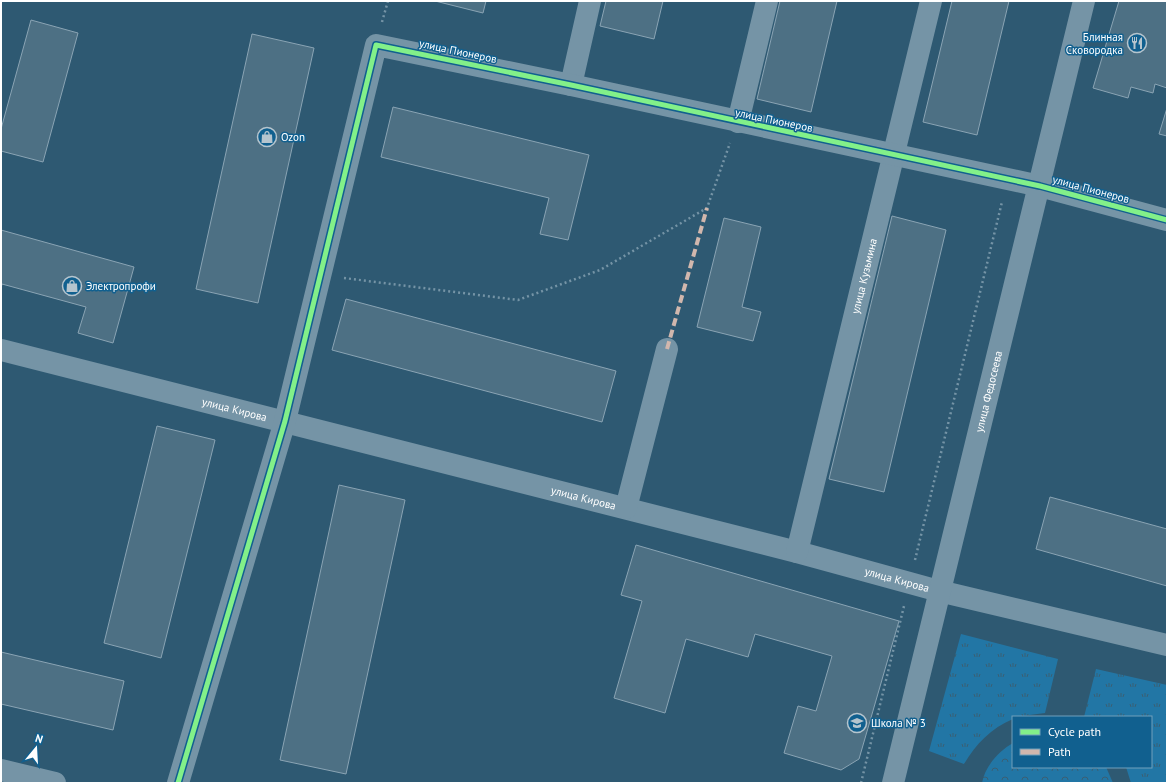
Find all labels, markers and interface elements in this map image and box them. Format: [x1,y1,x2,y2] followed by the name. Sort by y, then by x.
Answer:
[1066,30,1123,57] place label: Блинная Сковородка
[1126,32,1148,54] restaurant icon: Блинная Сковородка
[418,36,498,66] street label: улица Пионеров
[734,105,814,135] street label: улица Пионеров
[256,126,278,148] shop icon: Ozon
[281,130,305,144] place label: Ozon
[1051,172,1131,206] street label: улица Пионеров
[848,237,880,315] street label: улица Кузьмина
[61,275,83,297] shop icon: Электропрофи
[86,279,156,293] place label: Электропрофи
[972,349,1005,434] street label: улица Федосеева
[201,394,269,424] street label: улица Кирова
[550,483,618,513] street label: улица Кирова
[863,564,931,595] street label: улица Кирова
[846,712,868,734] school or university icon: Школа № 3
[871,716,926,730] place label: Школа № 3
[1012,716,1152,768] legend
[1048,724,1101,739] text: Cycle path
[16,728,56,768] north arrow
[33,731,45,746] text: N
[1048,744,1071,759] text: Path

